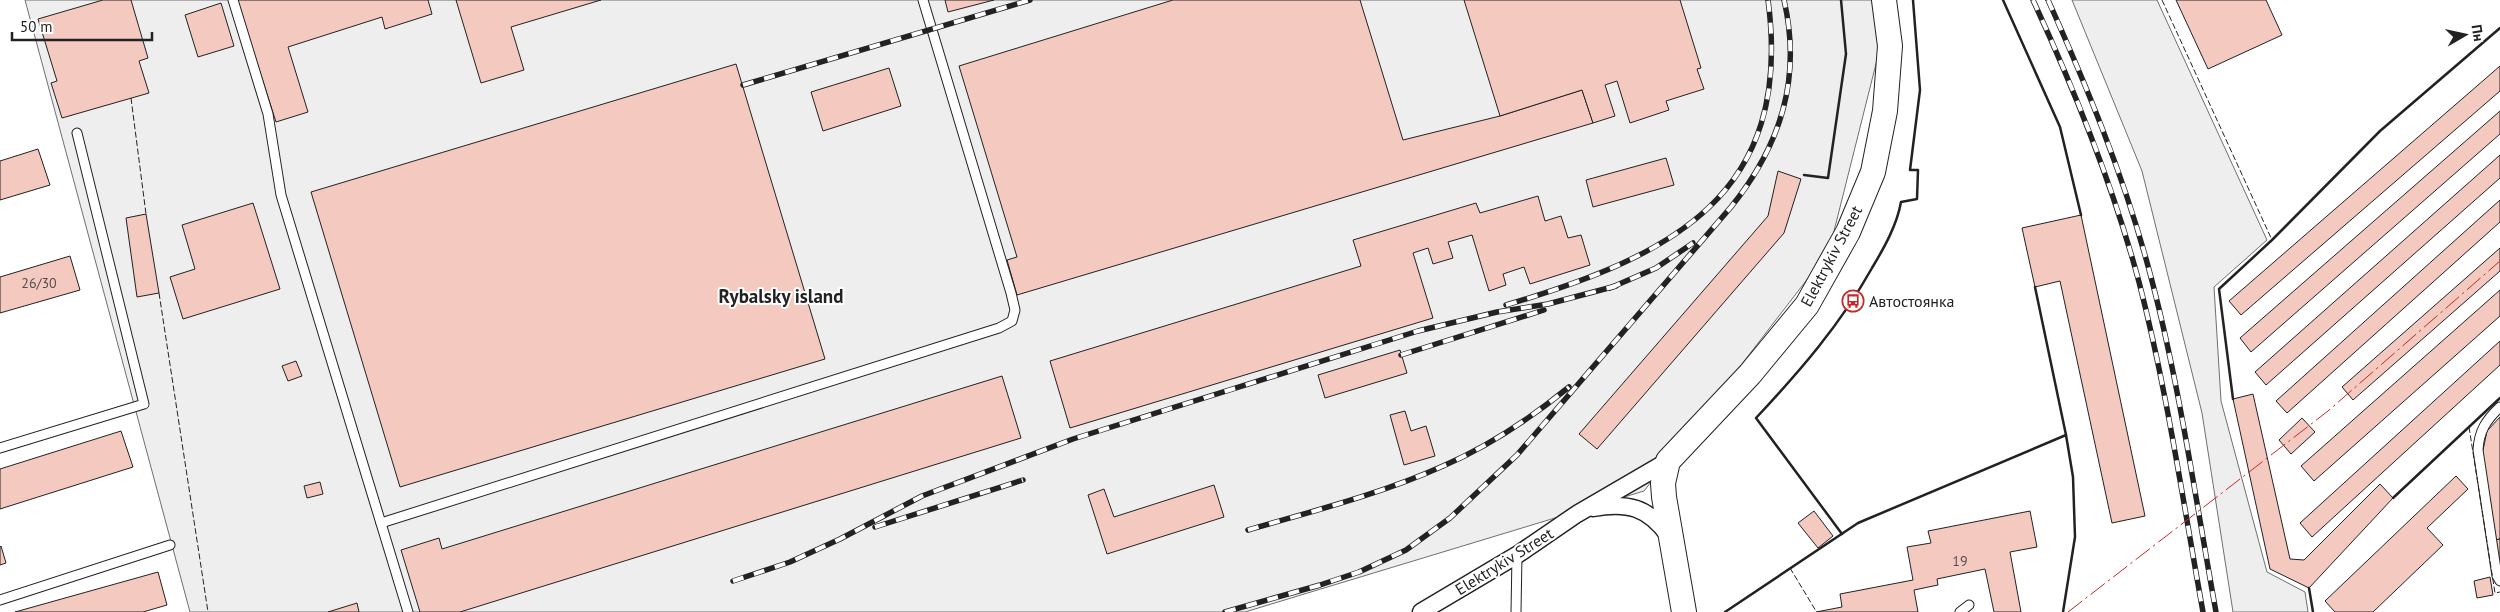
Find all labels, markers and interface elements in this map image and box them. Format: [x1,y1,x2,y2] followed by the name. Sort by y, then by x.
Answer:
[12,10,152,42] scale bar
[2440,10,2490,60] north arrow
[20,17,53,36] text: 50 m
[2468,23,2488,43] text: Пн
[1796,202,1866,310] street label: Elektrykiv Street
[21,274,57,292] house number: 26/30
[719,284,843,308] district label: Rybalsky island
[1841,289,1865,313] bus stop icon: Автостоянка
[1869,291,1955,311] place label: Автостоянка
[1451,523,1557,599] street label: Elektrykiv Street
[1952,552,1968,570] house number: 19

